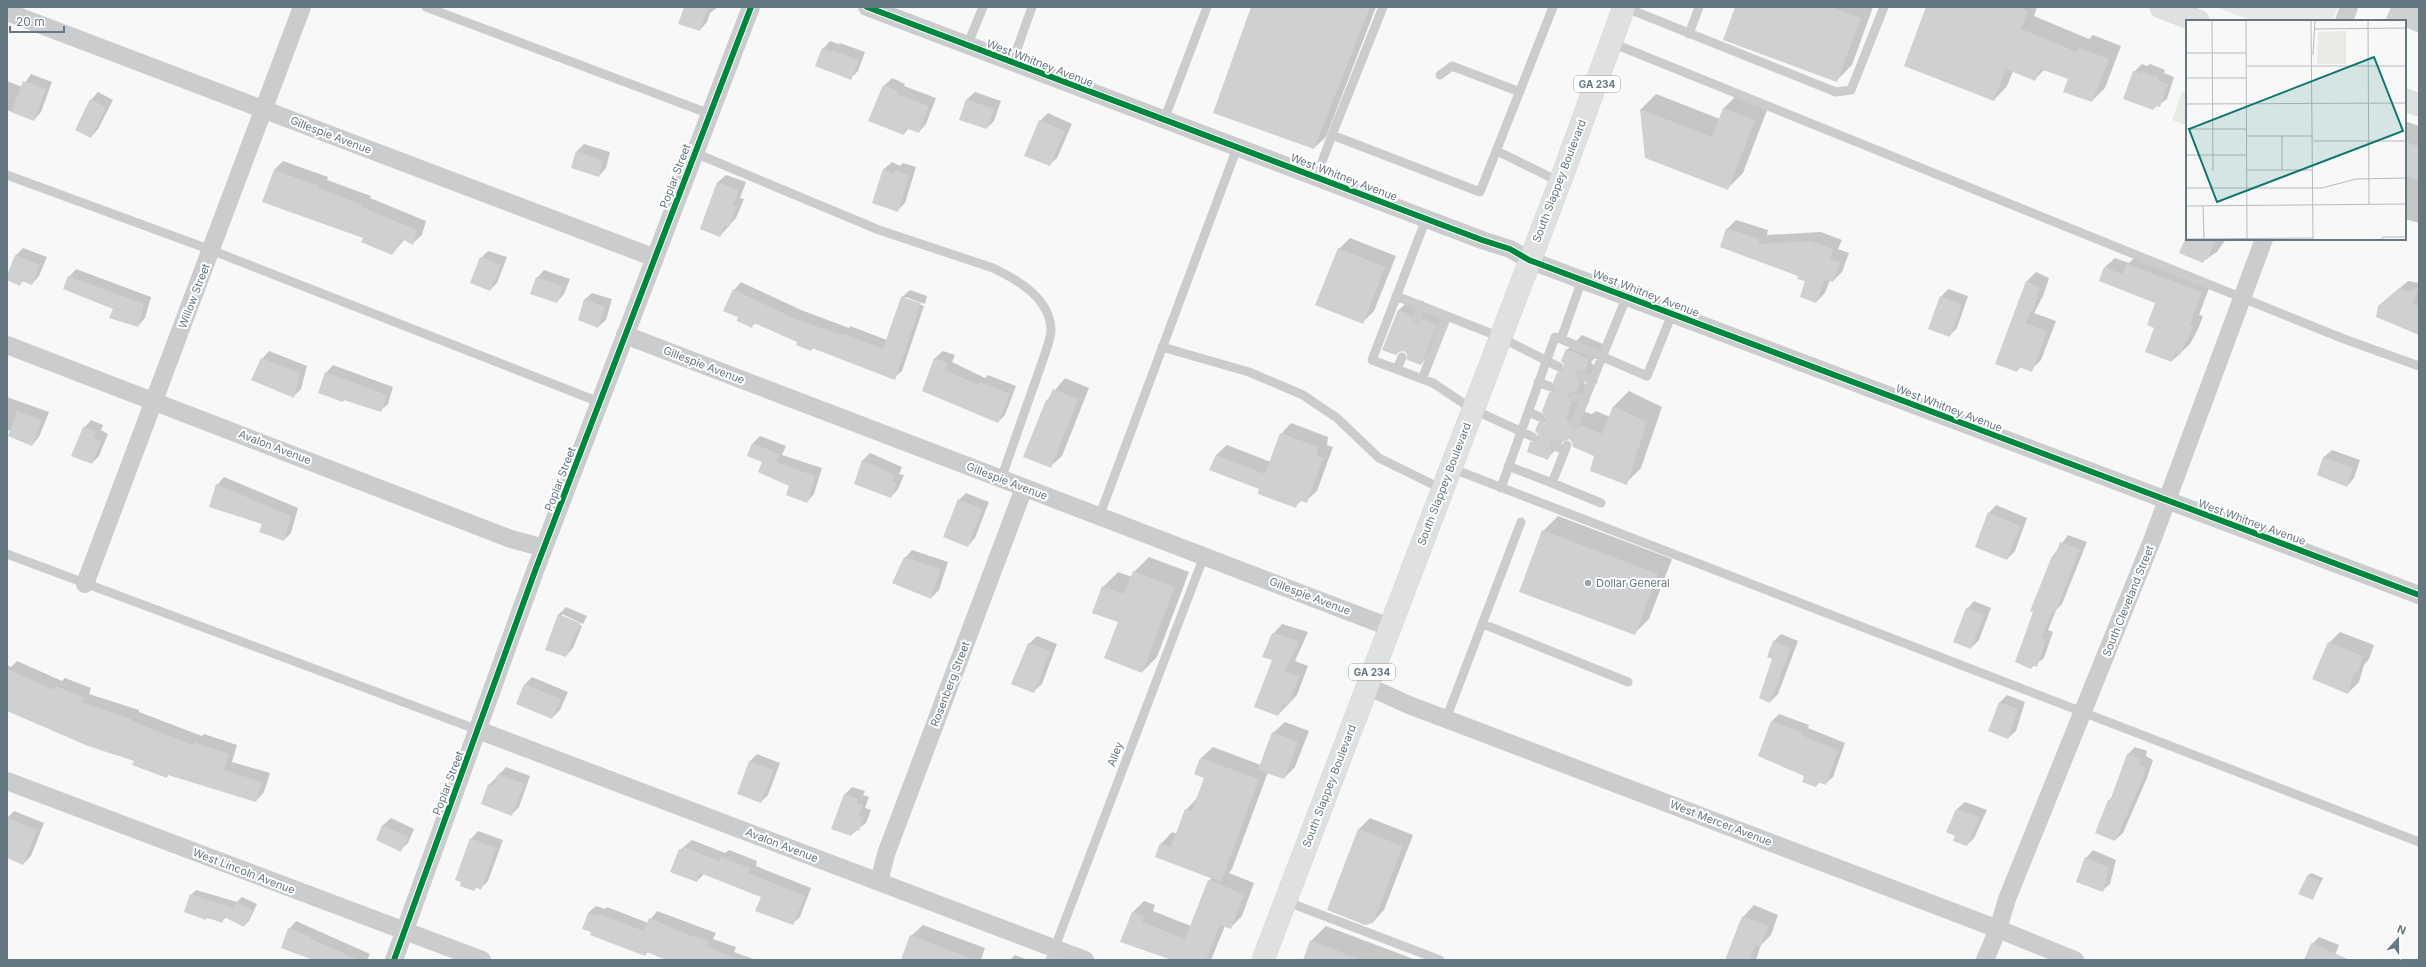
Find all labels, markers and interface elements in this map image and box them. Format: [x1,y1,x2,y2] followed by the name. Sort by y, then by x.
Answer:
[10,8,64,34] scale bar
[16,14,45,29] text: 20 m
[2186,20,2406,240] inset map
[985,36,1095,90] street label: West Whitney Avenue
[1574,76,1620,92] road number: GA 234
[288,113,374,157] street label: Gillespie Avenue
[1529,118,1589,244] street label: South Slappey Boulevard
[656,142,694,210] street label: Poplar Street
[1289,150,1399,204] street label: West Whitney Avenue
[175,261,213,330] street label: Willow Street
[1591,266,1701,320] street label: West Whitney Avenue
[661,343,747,387] street label: Gillespie Avenue
[1894,381,2004,435] street label: West Whitney Avenue
[1414,421,1474,547] street label: South Slappey Boulevard
[237,427,313,467] street label: Avalon Avenue
[541,445,579,513] street label: Poplar Street
[964,459,1050,503] street label: Gillespie Avenue
[2196,496,2308,548] street label: West Whitney Avenue
[2099,543,2157,659] street label: South Cleveland Street
[1267,574,1353,618] street label: Gillespie Avenue
[1596,576,1670,590] place label: Dollar General
[1583,578,1593,588] marker: Dollar General
[927,639,973,729] street label: Rosenberg Street
[1349,664,1395,680] road number: GA 234
[1299,723,1359,849] street label: South Slappey Boulevard
[1104,740,1126,768] street label: Alley
[429,749,467,817] street label: Poplar Street
[1668,797,1774,849] street label: West Mercer Avenue
[744,825,820,865] street label: Avalon Avenue
[191,845,297,897] street label: West Lincoln Avenue
[2378,919,2418,959] north arrow
[2395,922,2408,938] text: N

